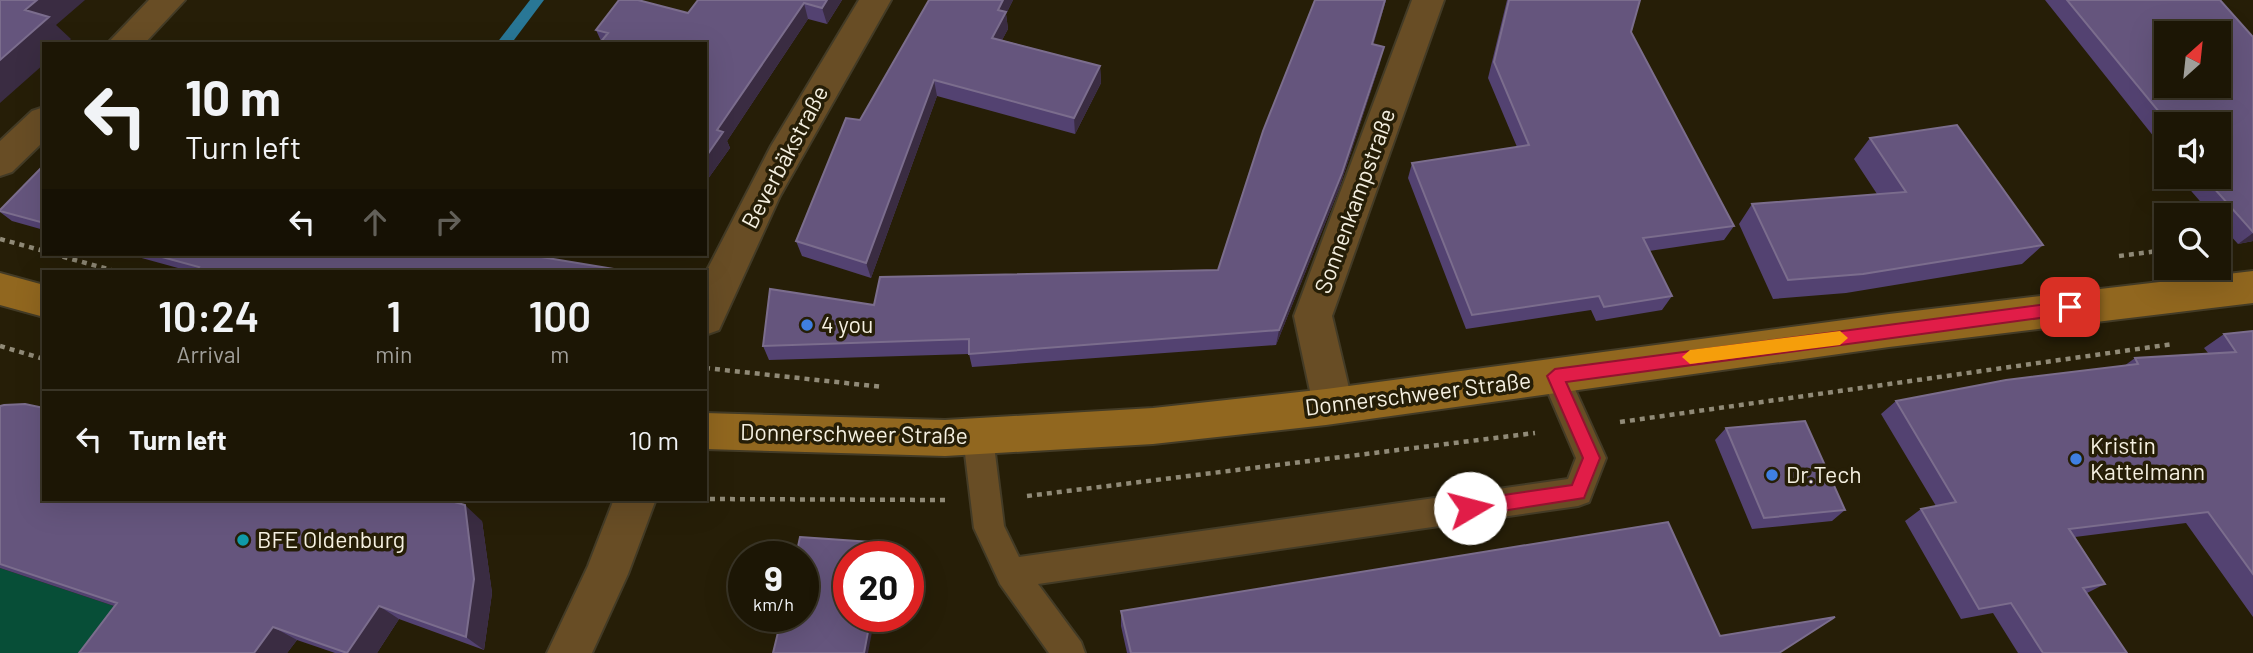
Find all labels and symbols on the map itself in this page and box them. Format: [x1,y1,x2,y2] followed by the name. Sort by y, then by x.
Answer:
[2154,21,2231,98] north arrow
[735,80,834,233] street label: Beverbäkstraße
[1308,104,1400,297] street label: Sonnenkampstraße
[2040,277,2100,337] pin
[821,310,873,338] place label: 4 you
[799,317,815,333] marker: 4 you
[1303,365,1533,421] street label: Donnerschweer Straße
[740,417,968,449] street label: Donnerschweer Straße
[2090,431,2205,485] place label: Kristin Kattelmann
[2068,451,2084,467] marker: Kristin Kattelmann
[1786,460,1862,488] place label: Dr.Tech
[1764,467,1780,483] marker: Dr.Tech
[1433,471,1507,545] position arrow
[257,525,405,553] place label: BFE Oldenburg
[235,532,251,548] marker: BFE Oldenburg
[833,541,924,632] speed limit sign: 20

